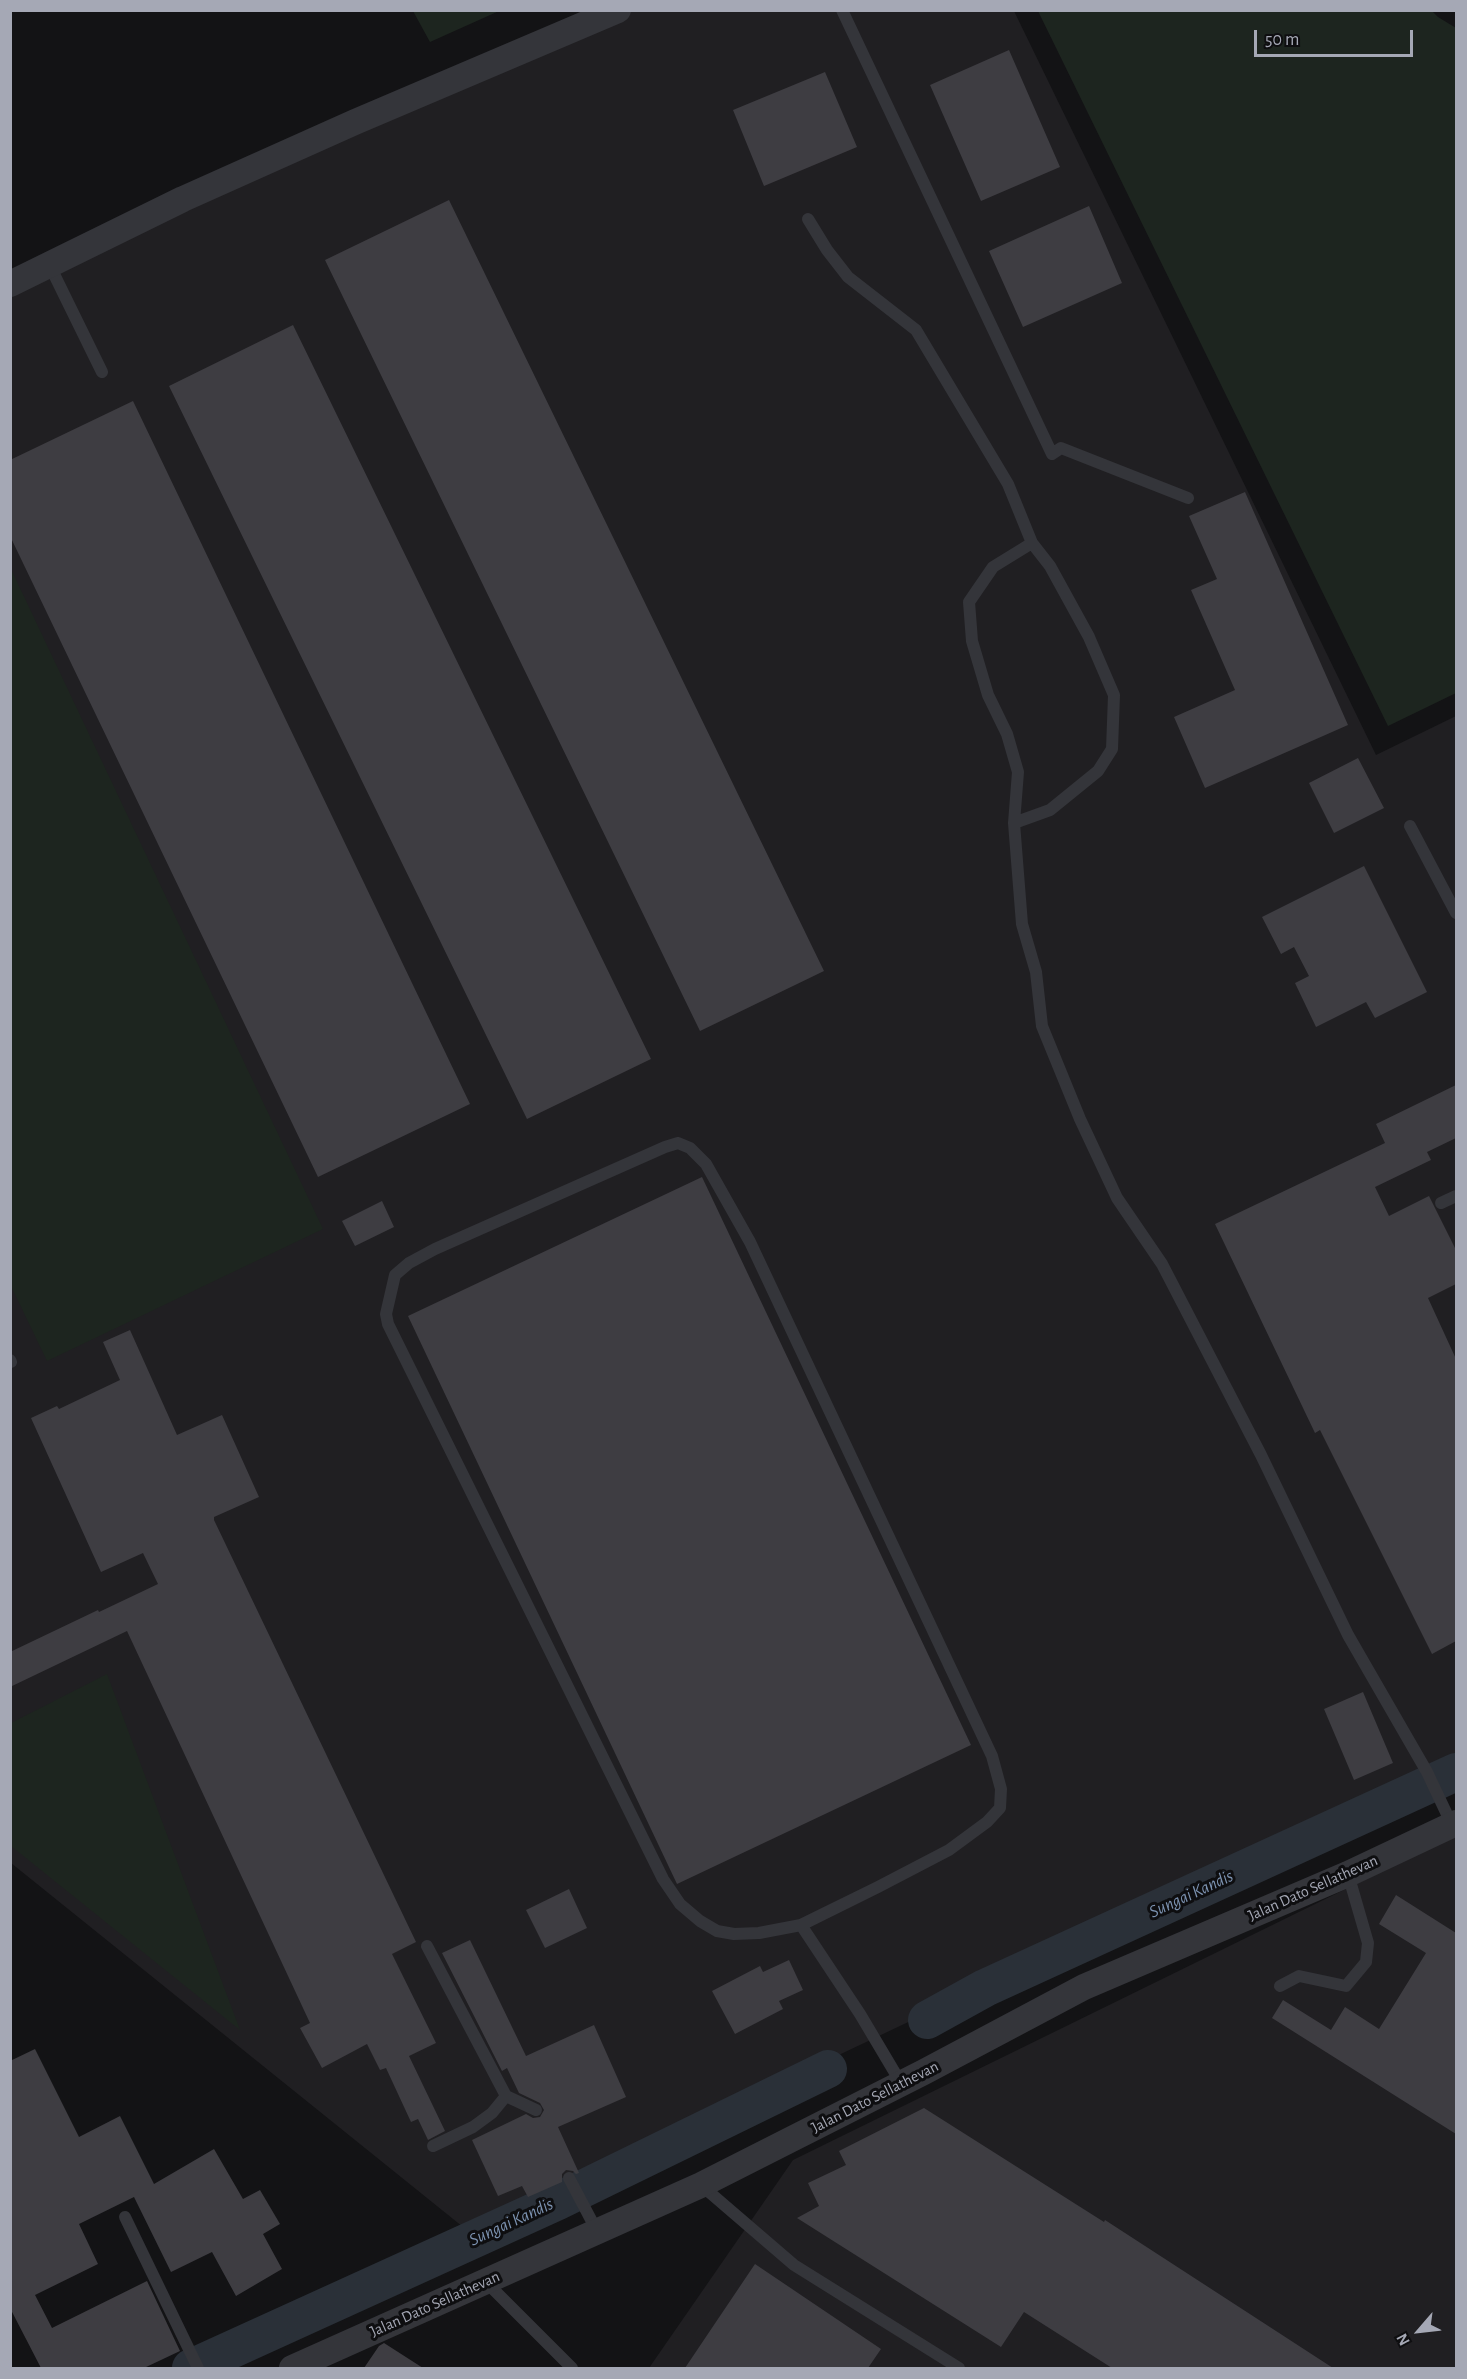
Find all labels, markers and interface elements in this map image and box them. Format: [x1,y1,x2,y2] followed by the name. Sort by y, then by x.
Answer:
[1257,18,1416,56] scale bar
[1265,31,1299,49] text: 50 m
[1245,1851,1381,1925] street label: Jalan Dato Sellathevan
[1146,1865,1236,1923] water label: Sungai Kandis
[808,2057,942,2137] street label: Jalan Dato Sellathevan
[466,2193,556,2251] water label: Sungai Kandis
[367,2267,503,2341] street label: Jalan Dato Sellathevan
[1389,2301,1449,2361] north arrow
[1393,2331,1413,2348] text: N

